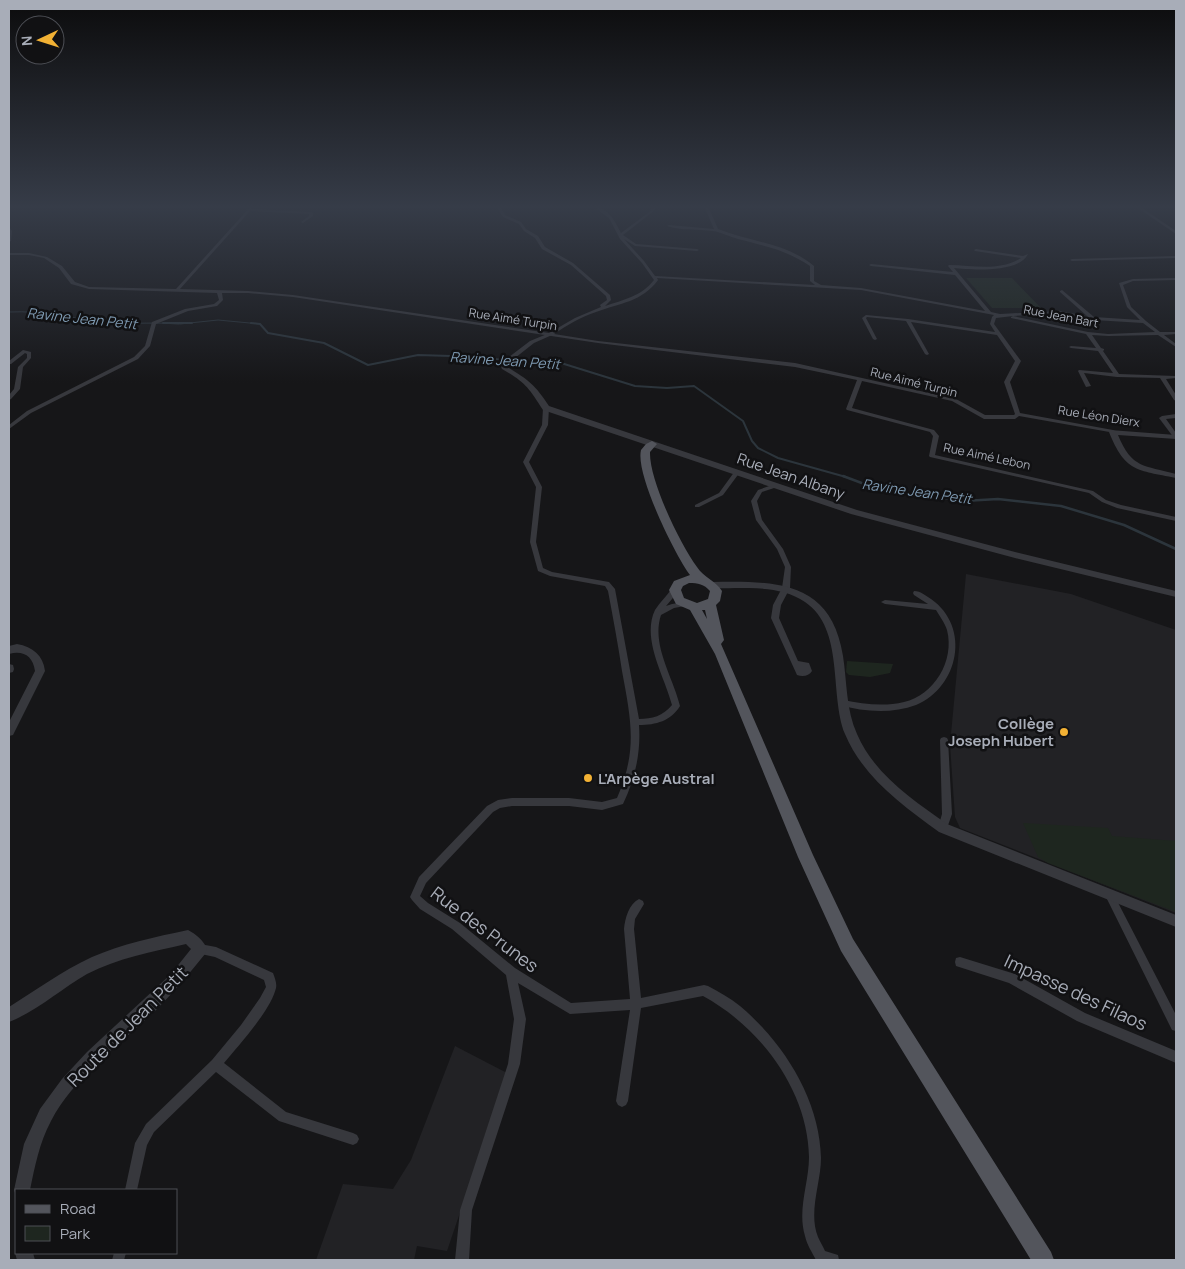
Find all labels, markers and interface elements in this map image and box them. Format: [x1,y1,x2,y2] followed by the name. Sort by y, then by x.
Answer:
[15,15,65,65] north arrow
[17,35,36,47] text: N
[1022,300,1100,332] street label: Rue Jean Bart
[26,303,139,333] water label: Ravine Jean Petit
[468,304,558,334] street label: Rue Aimé Turpin
[449,347,562,373] water label: Ravine Jean Petit
[869,363,959,401] street label: Rue Aimé Turpin
[1057,401,1142,431] street label: Rue Léon Dierx
[942,438,1032,474] street label: Rue Aimé Lebon
[734,448,848,504] street label: Rue Jean Albany
[861,474,974,508] water label: Ravine Jean Petit
[948,713,1054,751] place label: Collège Joseph Hubert
[1058,726,1070,738] marker: Collège Joseph Hubert
[598,768,715,789] place label: L'Arpège Austral
[582,772,594,784] marker: L'Arpège Austral
[426,881,544,977] street label: Rue des Prunes
[1001,948,1151,1036] street label: Impasse des Filaos
[61,960,193,1092] street label: Route de Jean Petit
[15,1189,178,1254] legend
[60,1198,96,1219] text: Road
[60,1223,90,1244] text: Park

